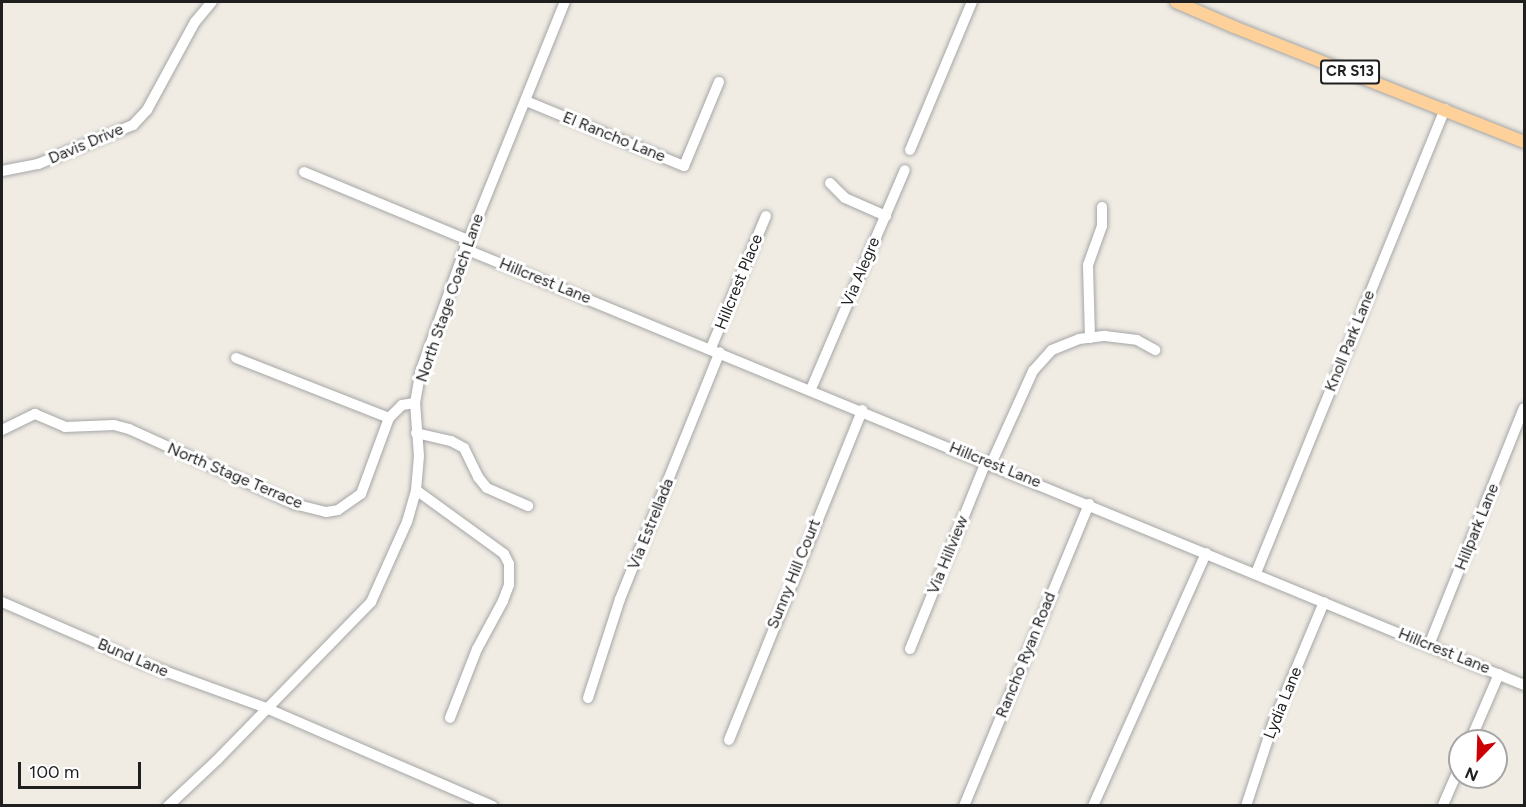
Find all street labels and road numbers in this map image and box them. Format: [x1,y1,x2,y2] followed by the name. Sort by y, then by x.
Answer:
[1320,60,1380,84] road number: CR S13
[560,108,668,166] street label: El Rancho Lane
[46,120,126,168] street label: Davis Drive
[412,211,488,385] street label: North Stage Coach Lane
[711,231,767,333] street label: Hillcrest Place
[838,234,884,310] street label: Via Alegre
[496,254,594,308] street label: Hillcrest Lane
[1321,288,1379,394] street label: Knoll Park Lane
[946,438,1044,492] street label: Hillcrest Lane
[165,439,305,513] street label: North Stage Terrace
[624,476,678,572] street label: Via Estrellada
[1451,481,1503,573] street label: Hillpark Lane
[924,513,972,597] street label: Via Hillview
[763,516,825,632] street label: Sunny Hill Court
[992,589,1060,721] street label: Rancho Ryan Road
[1395,624,1493,678] street label: Hillcrest Lane
[95,634,171,682] street label: Bund Lane
[1260,664,1306,742] street label: Lydia Lane

